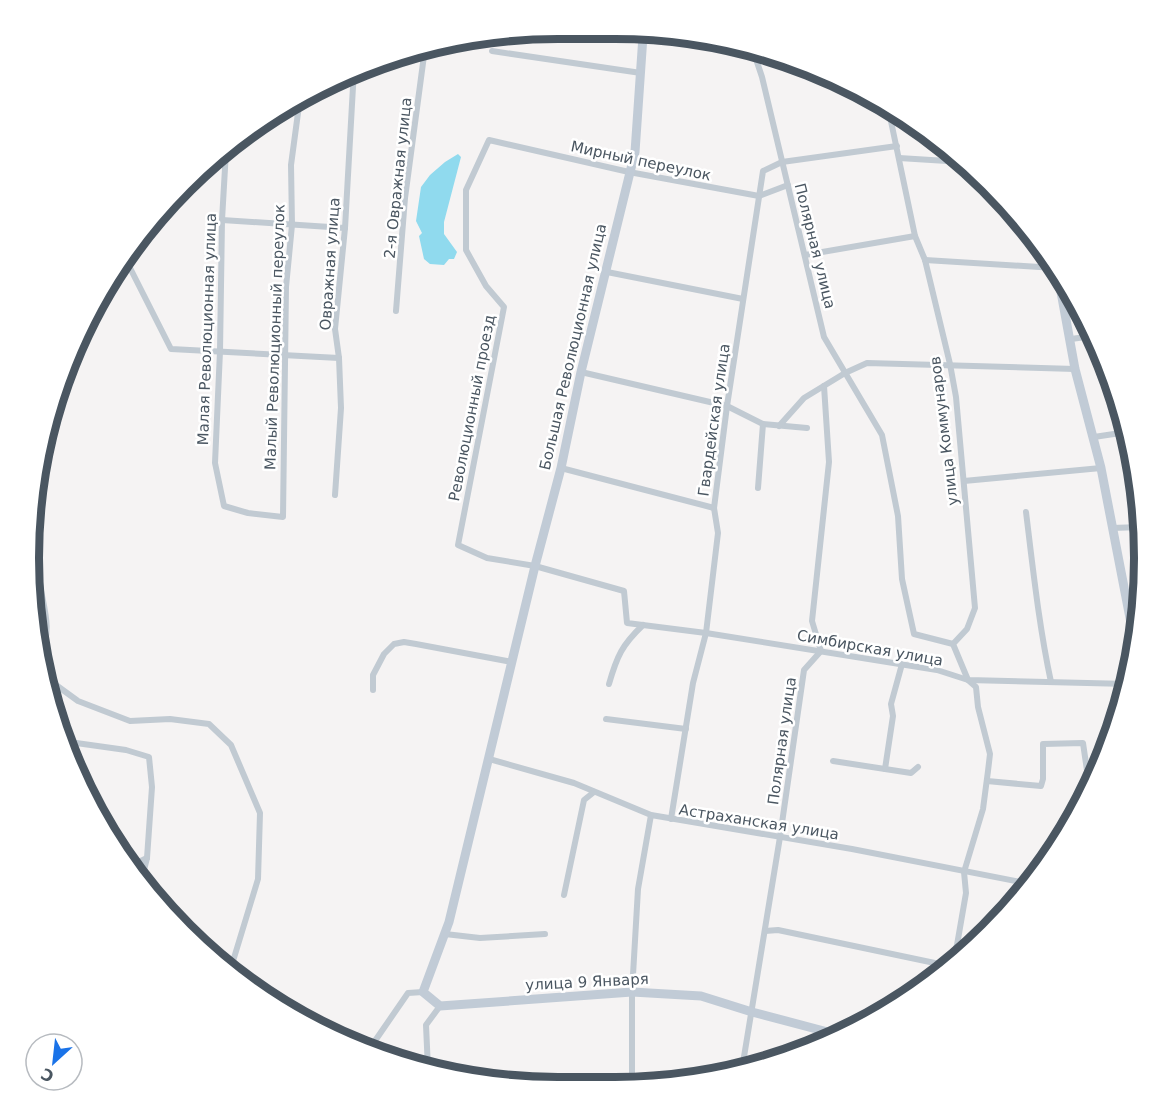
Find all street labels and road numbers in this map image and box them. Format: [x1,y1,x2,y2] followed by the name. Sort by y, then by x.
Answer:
[381,96,415,260] street label: 2-я Овражная улица
[569,137,713,185] street label: Мирный переулок
[791,181,839,311] street label: Полярная улица
[316,197,344,331] street label: Овражная улица
[261,204,289,470] street label: Малый Революционный переулок
[194,212,220,446] street label: Малая Революционная улица
[536,222,610,472] street label: Большая Революционная улица
[445,313,499,503] street label: Революционный проезд
[694,343,734,497] street label: Гвардейская улица
[926,355,962,507] street label: улица Коммунаров
[796,626,944,670] street label: Симбирская улица
[764,676,800,806] street label: Полярная улица
[678,800,840,844] street label: Астраханская улица
[525,970,649,994] street label: улица 9 Января

